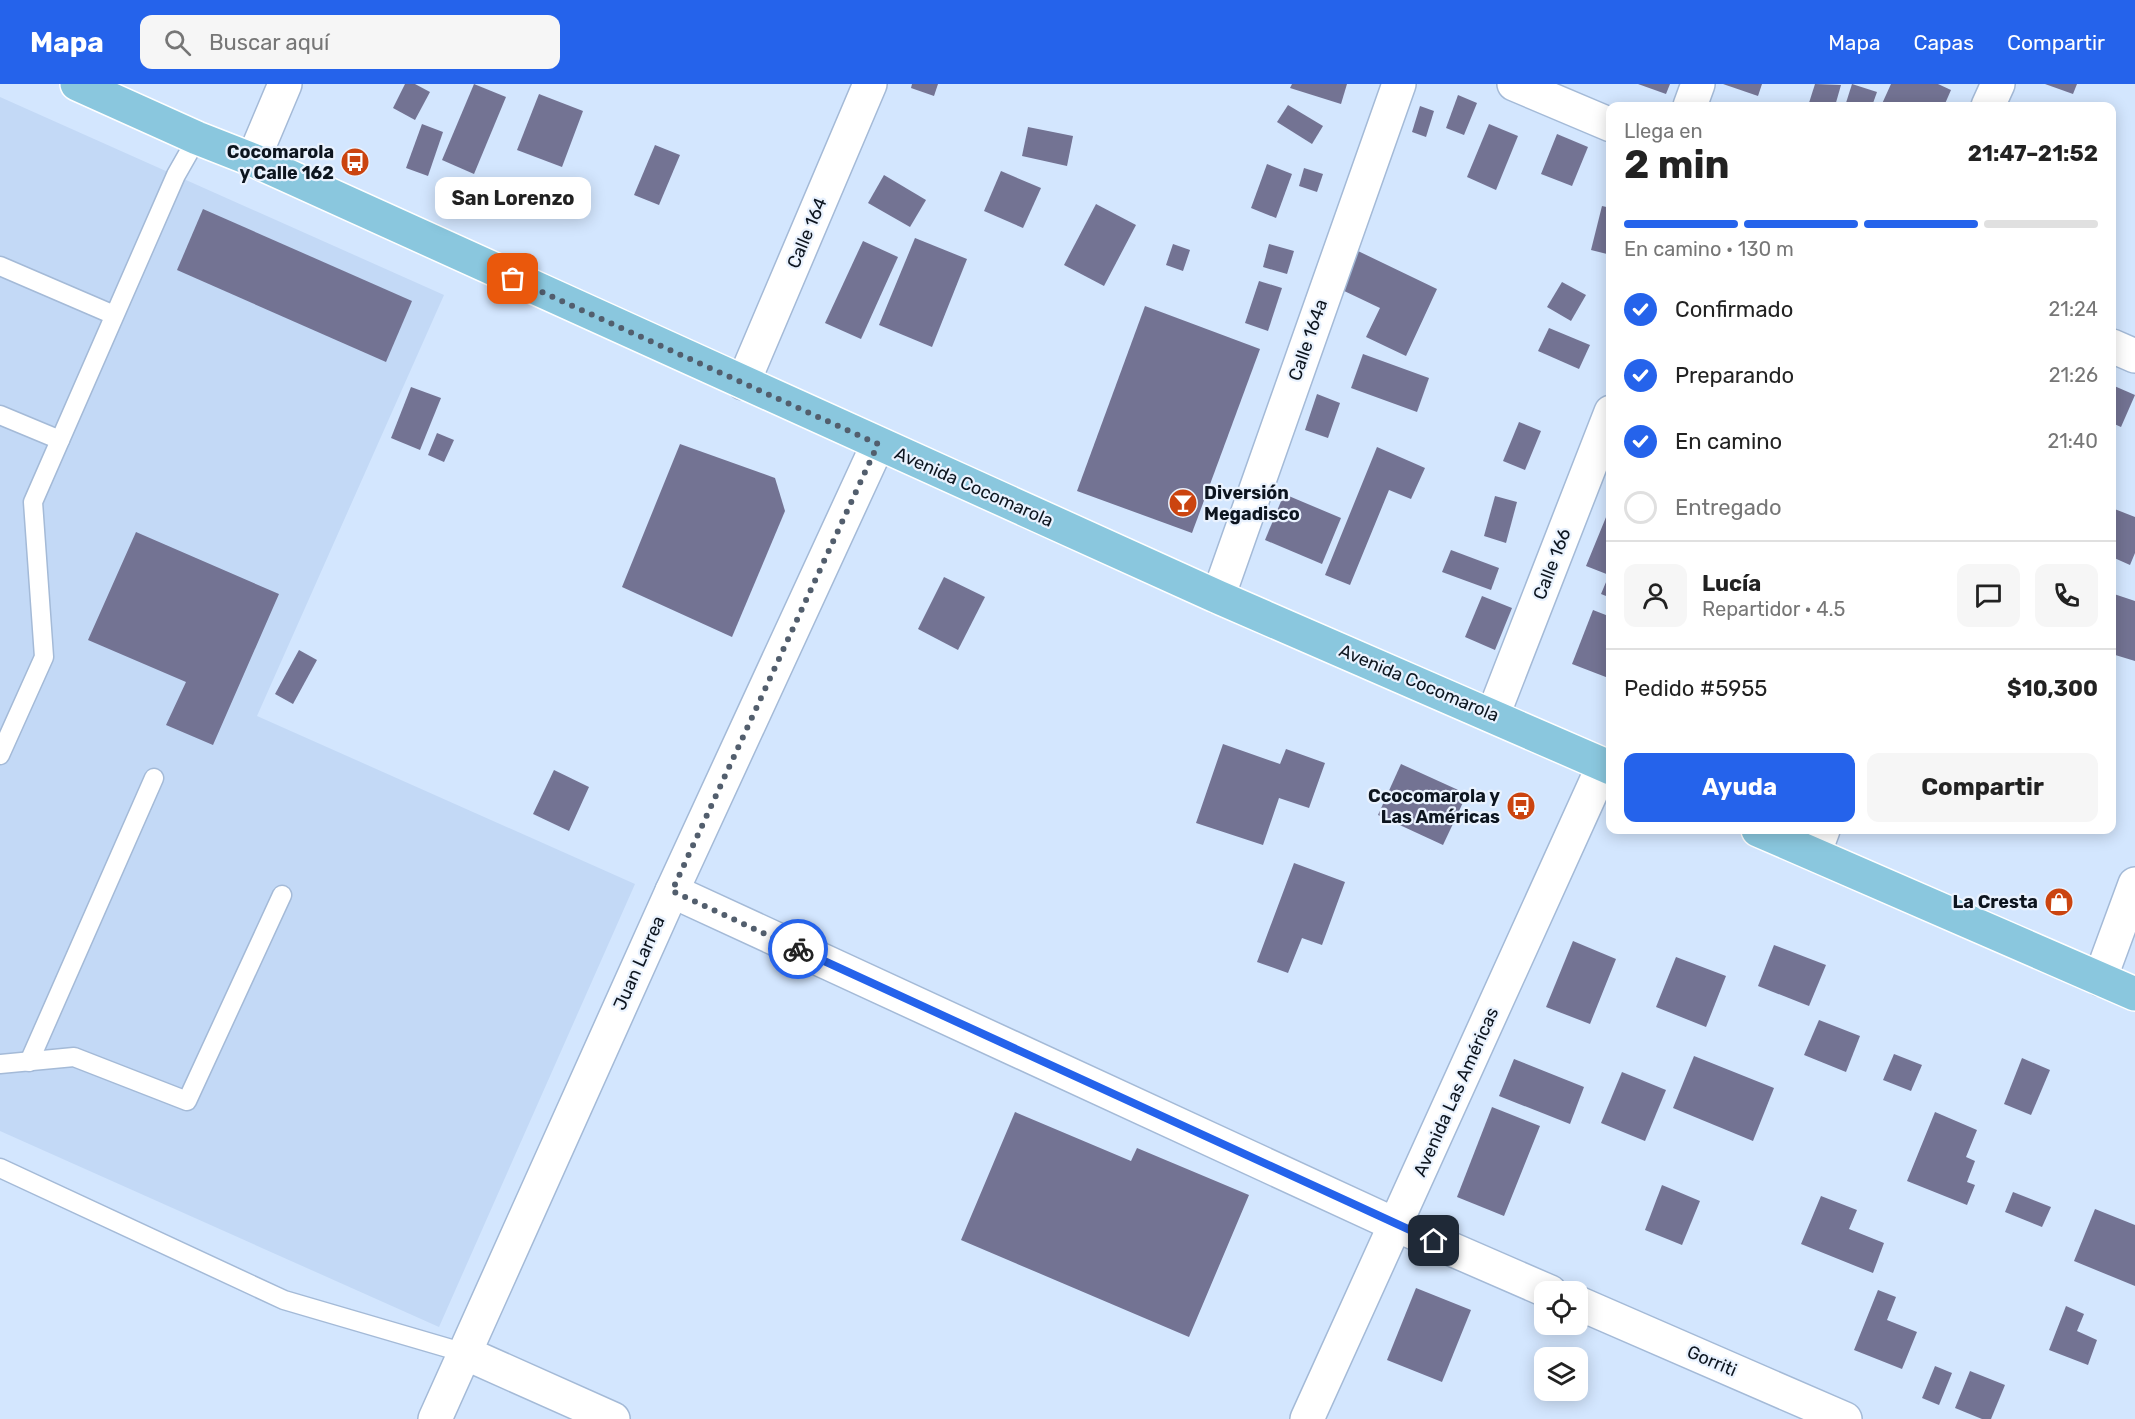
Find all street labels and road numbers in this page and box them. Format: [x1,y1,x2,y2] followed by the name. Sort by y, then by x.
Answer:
[782,194,832,272] street label: Calle 164
[1284,296,1332,384] street label: Calle 164a
[891,442,1057,532] street label: Avenida Cocomarola
[1528,525,1576,603] street label: Calle 166
[1336,639,1502,727] street label: Avenida Cocomarola
[608,912,670,1014] street label: Juan Larrea
[1409,1004,1503,1180] street label: Avenida Las Américas
[1684,1341,1740,1381] street label: Gorriti

